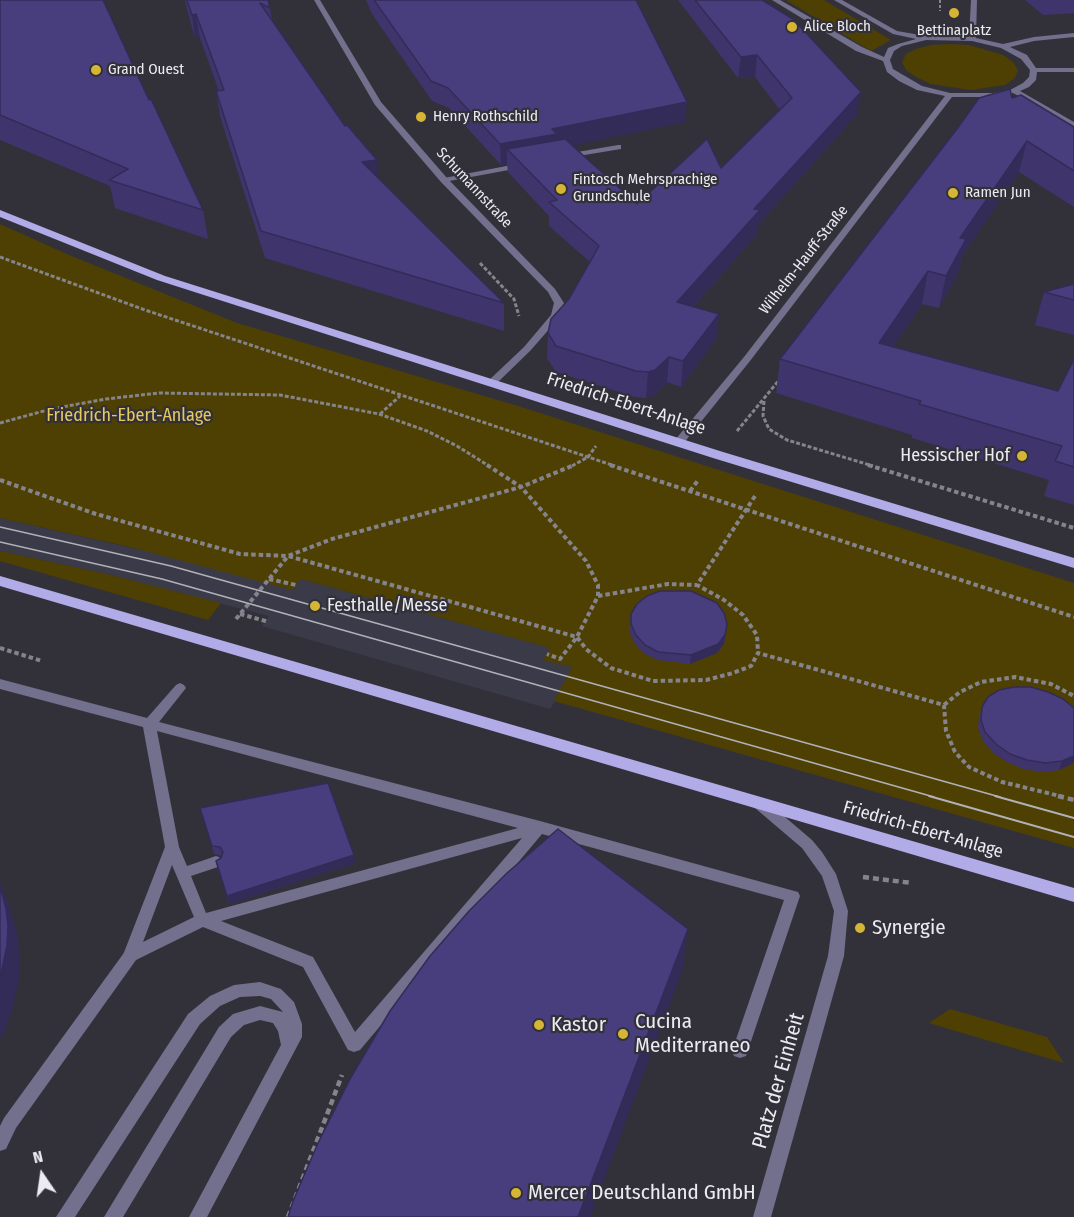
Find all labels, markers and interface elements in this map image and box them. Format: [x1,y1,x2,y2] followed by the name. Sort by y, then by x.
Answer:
[947,6,961,20] marker: Bettinaplatz
[804,18,871,36] place label: Alice Bloch
[785,20,799,34] marker: Alice Bloch
[917,22,991,40] place label: Bettinaplatz
[108,61,184,79] place label: Grand Ouest
[89,63,103,77] marker: Grand Ouest
[433,108,538,126] place label: Henry Rothschild
[414,110,428,124] marker: Henry Rothschild
[432,144,516,232] street label: Schumannstraße
[573,171,717,206] place label: Fintosch Mehrsprachige Grundschule
[554,182,568,196] marker: Fintosch Mehrsprachige Grundschule
[965,184,1031,202] place label: Ramen Jun
[946,186,960,200] marker: Ramen Jun
[756,202,852,318] street label: Wilhelm-Hauff-Straße
[544,368,708,440] street label: Friedrich-Ebert-Anlage
[46,405,212,427] park label: Friedrich-Ebert-Anlage
[900,445,1010,467] place label: Hessischer Hof
[1015,449,1029,463] marker: Hessischer Hof
[327,595,447,617] place label: Festhalle/Messe
[308,599,322,613] marker: Festhalle/Messe
[841,797,1005,863] street label: Friedrich-Ebert-Anlage
[872,915,946,941] place label: Synergie
[853,921,867,935] marker: Synergie
[635,1009,751,1059] place label: Cucina Mediterraneo
[748,1010,810,1152] street label: Platz der Einheit
[551,1012,606,1038] place label: Kastor
[532,1018,546,1032] marker: Kastor
[616,1027,630,1041] marker: Cucina Mediterraneo
[12,1145,72,1205] north arrow
[31,1147,45,1167] text: N
[528,1180,756,1206] place label: Mercer Deutschland GmbH
[509,1186,523,1200] marker: Mercer Deutschland GmbH

